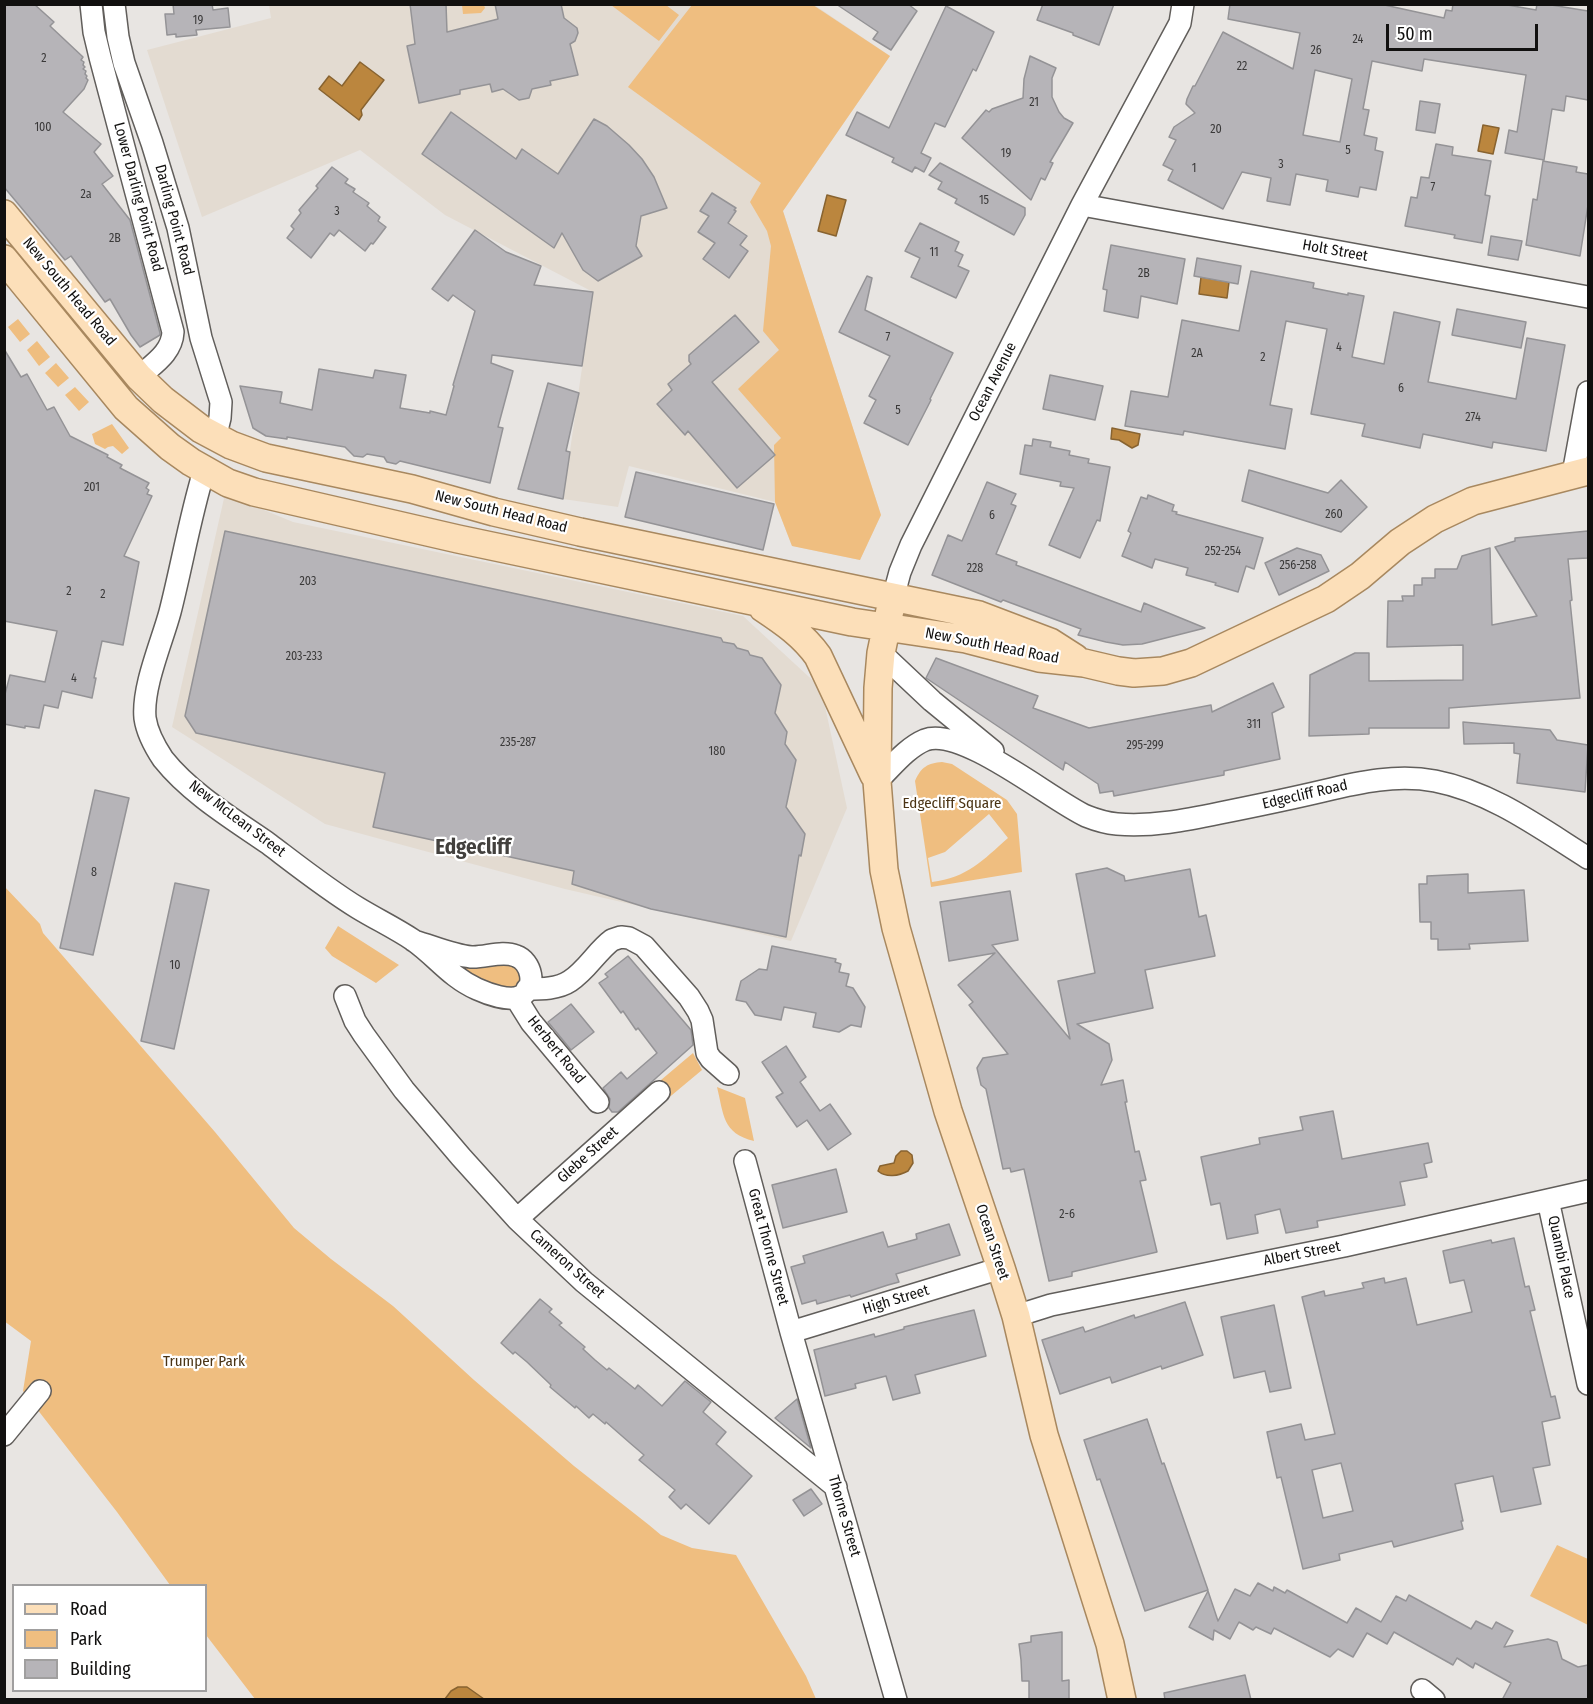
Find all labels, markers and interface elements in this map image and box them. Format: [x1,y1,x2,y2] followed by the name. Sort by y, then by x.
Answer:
[1389,12,1540,50] scale bar
[193,14,203,28] house number: 19
[1397,23,1433,45] text: 50 m
[1353,33,1363,47] house number: 24
[1310,44,1322,58] house number: 26
[41,52,47,66] house number: 2
[1237,60,1247,74] house number: 22
[1029,96,1039,110] house number: 21
[109,120,167,274] street label: Lower Darling Point Road
[34,121,52,135] house number: 100
[1210,123,1222,137] house number: 20
[1345,144,1351,158] house number: 5
[1001,147,1011,161] house number: 19
[1278,158,1284,172] house number: 3
[1192,162,1196,176] house number: 1
[151,163,197,277] street label: Darling Point Road
[1431,181,1435,195] house number: 7
[80,188,92,202] house number: 2a
[979,194,989,208] house number: 15
[334,205,340,219] house number: 3
[109,232,121,246] house number: 2B
[18,234,120,350] street label: New South Head Road
[1301,236,1369,266] street label: Holt Street
[929,246,939,260] house number: 11
[1138,267,1150,281] house number: 2B
[886,331,890,345] house number: 7
[965,339,1021,425] street label: Ocean Avenue
[1336,341,1342,355] house number: 4
[1191,347,1203,361] house number: 2A
[1260,351,1266,365] house number: 2
[1398,382,1404,396] house number: 6
[895,404,901,418] house number: 5
[1465,411,1481,425] house number: 274
[84,481,100,495] house number: 201
[433,487,569,537] street label: New South Head Road
[1325,508,1343,522] house number: 260
[989,509,995,523] house number: 6
[1205,545,1241,559] house number: 252-254
[1279,559,1317,573] house number: 256-258
[967,562,983,576] house number: 228
[300,575,316,589] house number: 203
[66,585,72,599] house number: 2
[100,588,106,602] house number: 2
[924,624,1060,668] street label: New South Head Road
[286,650,322,664] house number: 203-233
[71,672,77,686] house number: 4
[1247,718,1261,732] house number: 311
[500,736,536,750] house number: 235-287
[1126,739,1164,753] house number: 295-299
[709,745,725,759] house number: 180
[1261,776,1349,814] street label: Edgecliff Road
[185,777,289,861] street label: New McLean Street
[903,795,1001,813] park label: Edgecliff Square
[435,835,511,861] district label: Edgecliff
[91,866,97,880] house number: 8
[170,959,180,973] house number: 10
[523,1013,589,1087] street label: Herbert Road
[554,1123,622,1187] street label: Glebe Street
[744,1187,792,1307] street label: Great Thorne Street
[971,1202,1013,1282] street label: Ocean Street
[1059,1208,1075,1222] house number: 2-6
[1543,1214,1579,1300] street label: Quambi Place
[526,1226,608,1302] street label: Cameron Street
[1262,1238,1342,1270] street label: Albert Street
[861,1281,931,1319] street label: High Street
[163,1353,245,1371] park label: Trumper Park
[824,1473,864,1559] street label: Thorne Street
[12,1584,207,1692] legend
[70,1598,107,1620] text: Road
[70,1628,102,1650] text: Park
[70,1658,131,1680] text: Building

